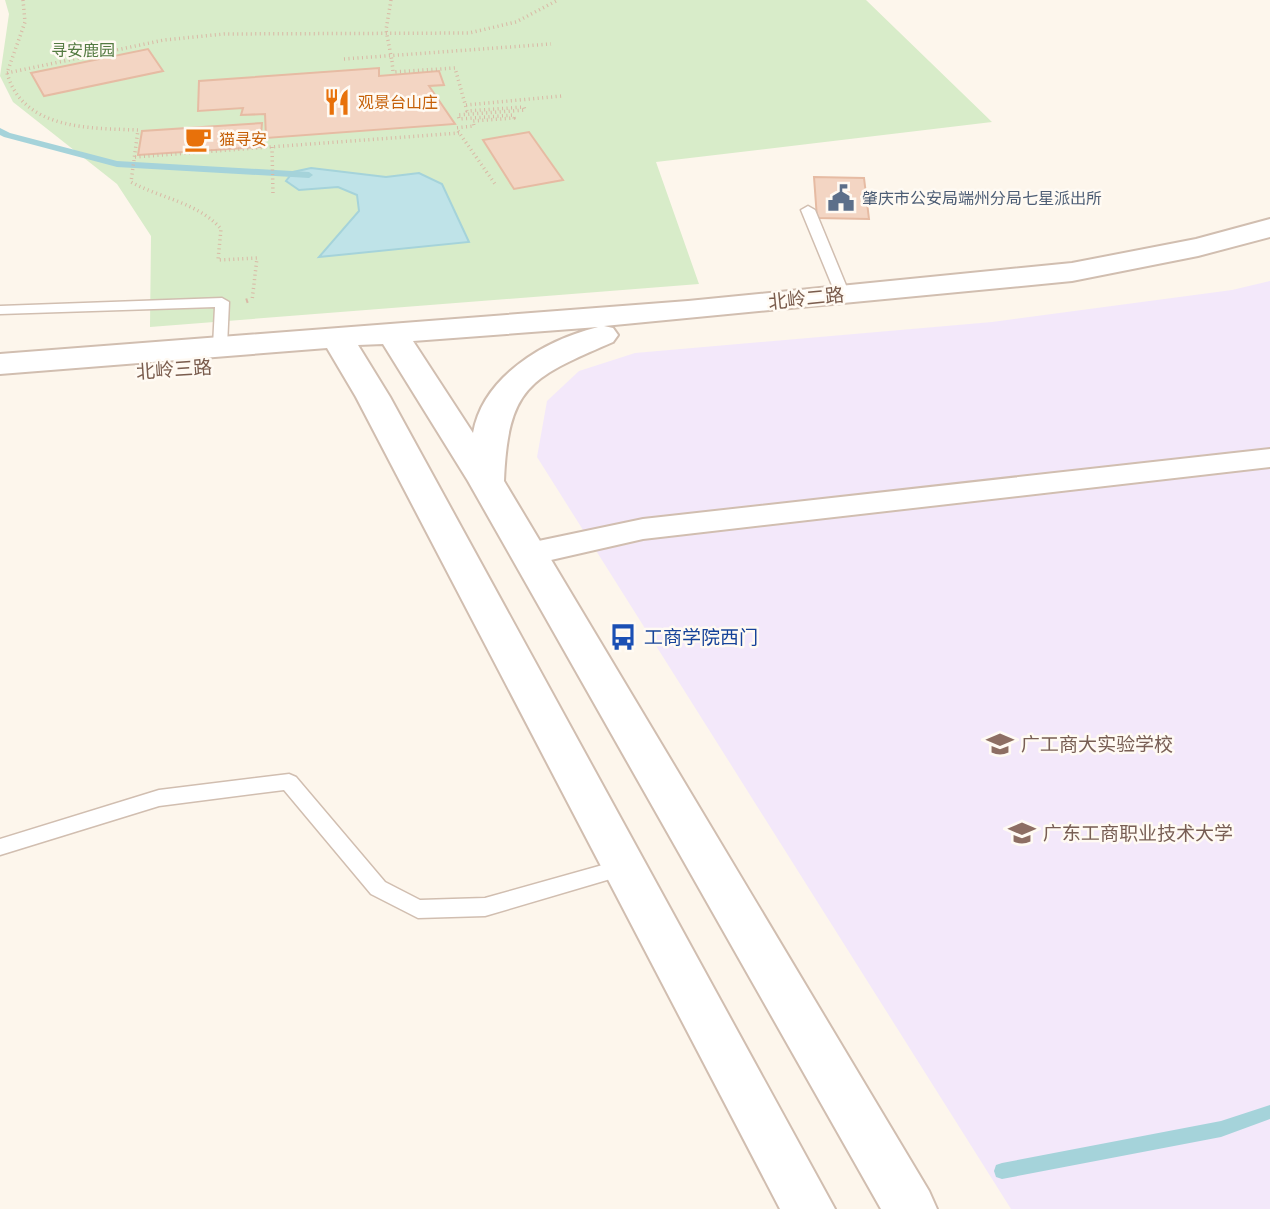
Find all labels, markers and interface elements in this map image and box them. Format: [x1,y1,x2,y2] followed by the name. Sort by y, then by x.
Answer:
[51,42,115,59] park label: 寻安鹿园
[322,87,352,117] restaurant icon: 观景台山庄
[358,94,438,111] place label: 观景台山庄
[183,124,213,154] cafe icon: 猫寻安
[219,131,267,148] place label: 猫寻安
[826,183,856,213] public building icon: 肇庆市公安局端州分局七星派出所
[862,190,1102,207] place label: 肇庆市公安局端州分局七星派出所
[767,284,845,313] street label: 北岭二路
[135,356,213,383] street label: 北岭三路
[608,622,638,652] bus stop icon: 工商学院西门
[644,627,758,648] place label: 工商学院西门
[985,729,1015,759] school or university icon: 广工商大实验学校
[1021,734,1173,755] place label: 广工商大实验学校
[1007,818,1037,848] school or university icon: 广东工商职业技术大学
[1043,823,1233,844] place label: 广东工商职业技术大学

